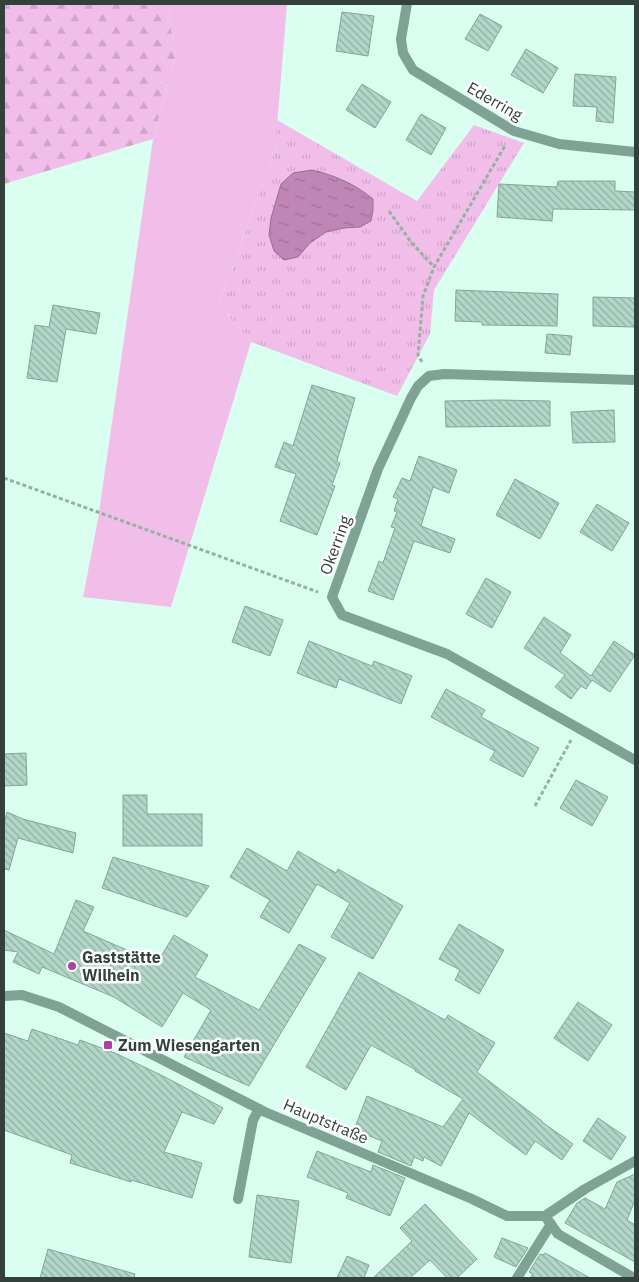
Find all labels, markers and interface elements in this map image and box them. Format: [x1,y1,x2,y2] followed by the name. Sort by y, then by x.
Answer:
[464,77,527,125] street label: Ederring
[315,512,355,577] street label: Okerring
[82,947,161,985] place label: Gaststätte Wilhein
[66,960,78,972] marker: Gaststätte Wilhein
[118,1035,260,1055] place label: Zum Wiesengarten
[102,1039,114,1051] marker: Zum Wiesengarten
[280,1094,372,1148] street label: Hauptstraße

